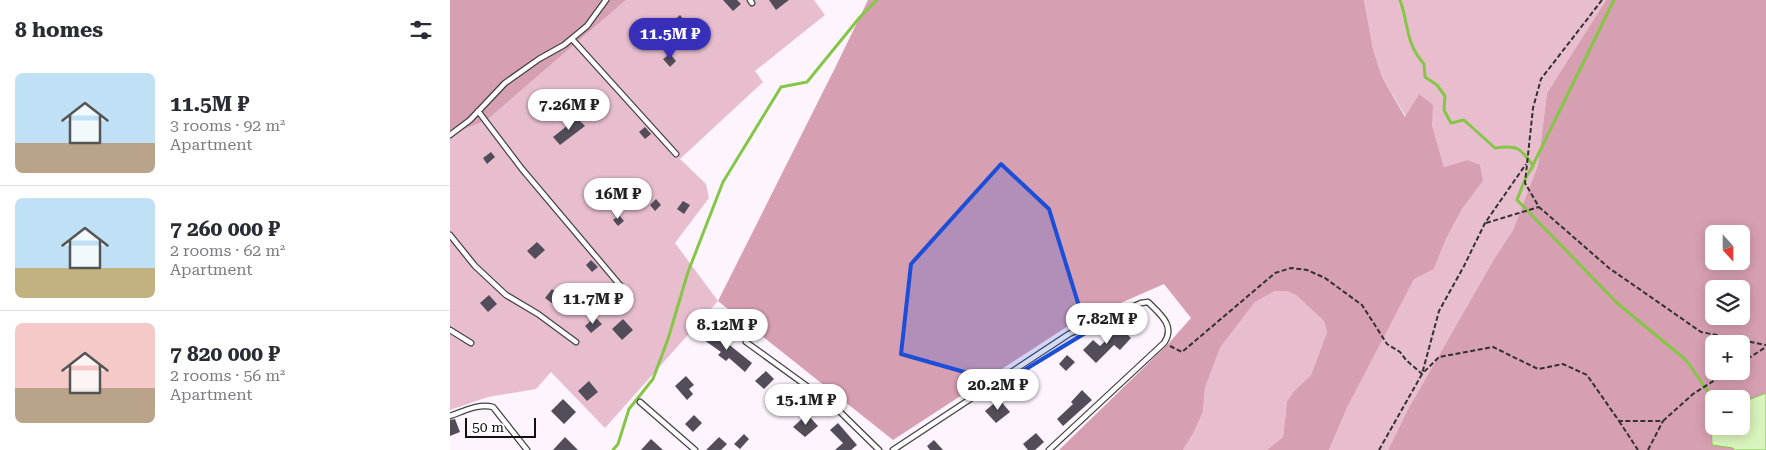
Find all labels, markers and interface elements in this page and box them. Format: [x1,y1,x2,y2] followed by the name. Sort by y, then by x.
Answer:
[407,16,435,44] icon: filters
[15,18,103,42] text: 8 homes
[624,18,716,60] pin: 11.5M ₽
[640,24,700,43] text: 11.5M ₽
[523,88,615,131] pin: 7.26M ₽
[170,92,249,116] text: 11.5M ₽
[55,93,115,153] icon: home
[539,95,599,114] text: 7.26M ₽
[170,116,285,135] text: 3 rooms · 92 m²
[170,135,253,154] text: Apartment
[583,178,653,220] pin: 16M ₽
[595,184,641,203] text: 16M ₽
[170,217,280,241] text: 7 260 000 ₽
[55,218,115,278] icon: home
[1705,225,1750,270] north arrow
[1705,225,1750,435] map controls
[170,241,285,260] text: 2 rooms · 62 m²
[170,260,253,279] text: Apartment
[1705,280,1750,325] button: layers
[547,282,639,325] pin: 11.7M ₽
[563,289,623,308] text: 11.7M ₽
[1061,302,1153,345] pin: 7.82M ₽
[681,308,773,351] pin: 8.12M ₽
[1077,309,1137,328] text: 7.82M ₽
[697,315,757,334] text: 8.12M ₽
[1705,335,1750,380] button: +
[170,342,280,366] text: 7 820 000 ₽
[55,343,115,403] icon: home
[170,366,285,385] text: 2 rooms · 56 m²
[952,368,1044,411] pin: 20.2M ₽
[968,375,1028,394] text: 20.2M ₽
[760,384,852,426] pin: 15.1M ₽
[170,385,253,404] text: Apartment
[776,390,836,409] text: 15.1M ₽
[1705,390,1750,435] button: −
[465,415,536,438] scale bar
[472,419,504,435] text: 50 m

